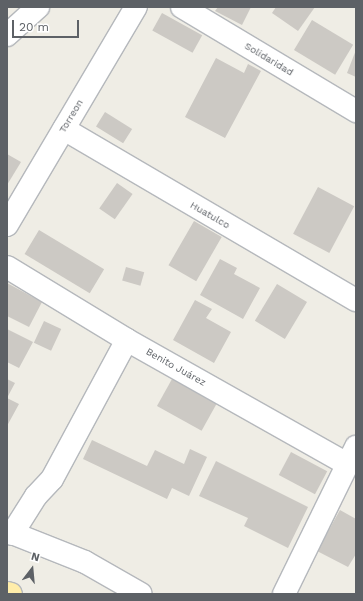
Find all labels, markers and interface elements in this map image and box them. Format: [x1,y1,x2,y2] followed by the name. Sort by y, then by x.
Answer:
[14,12,81,38] scale bar
[19,20,49,34] text: 20 m
[242,40,296,78] street label: Solidaridad
[56,97,86,135] street label: Torreon
[188,199,232,231] street label: Huatulco
[144,345,208,389] street label: Benito Juárez
[12,549,52,589] north arrow
[30,550,41,564] text: N

